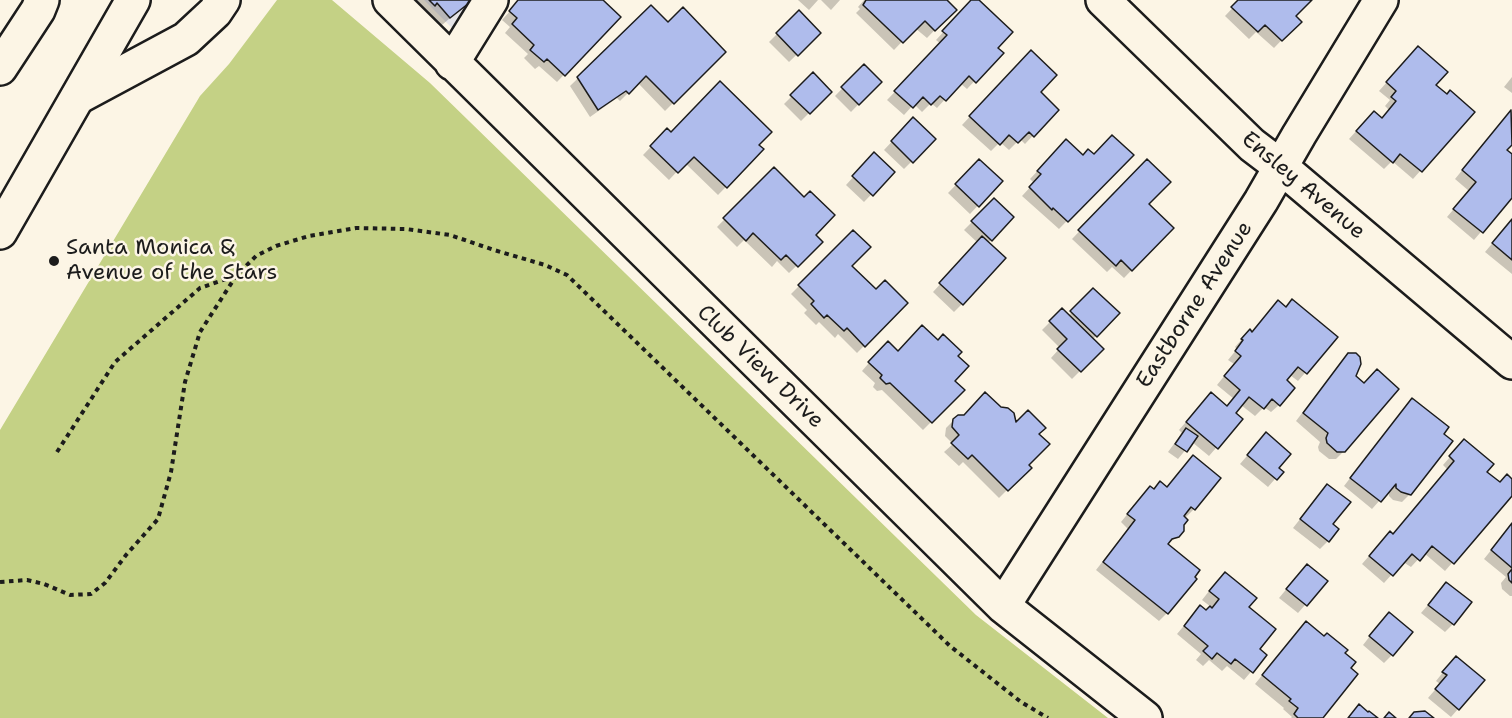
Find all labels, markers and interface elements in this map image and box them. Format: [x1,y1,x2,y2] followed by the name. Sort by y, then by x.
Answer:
[1236,127,1370,245] street label: Ensley Avenue
[1131,217,1259,393] street label: Eastborne Avenue
[66,235,277,286] place label: Santa Monica & Avenue of the Stars
[47,254,61,268] marker: Santa Monica & Avenue of the Stars
[691,300,829,434] street label: Club View Drive

